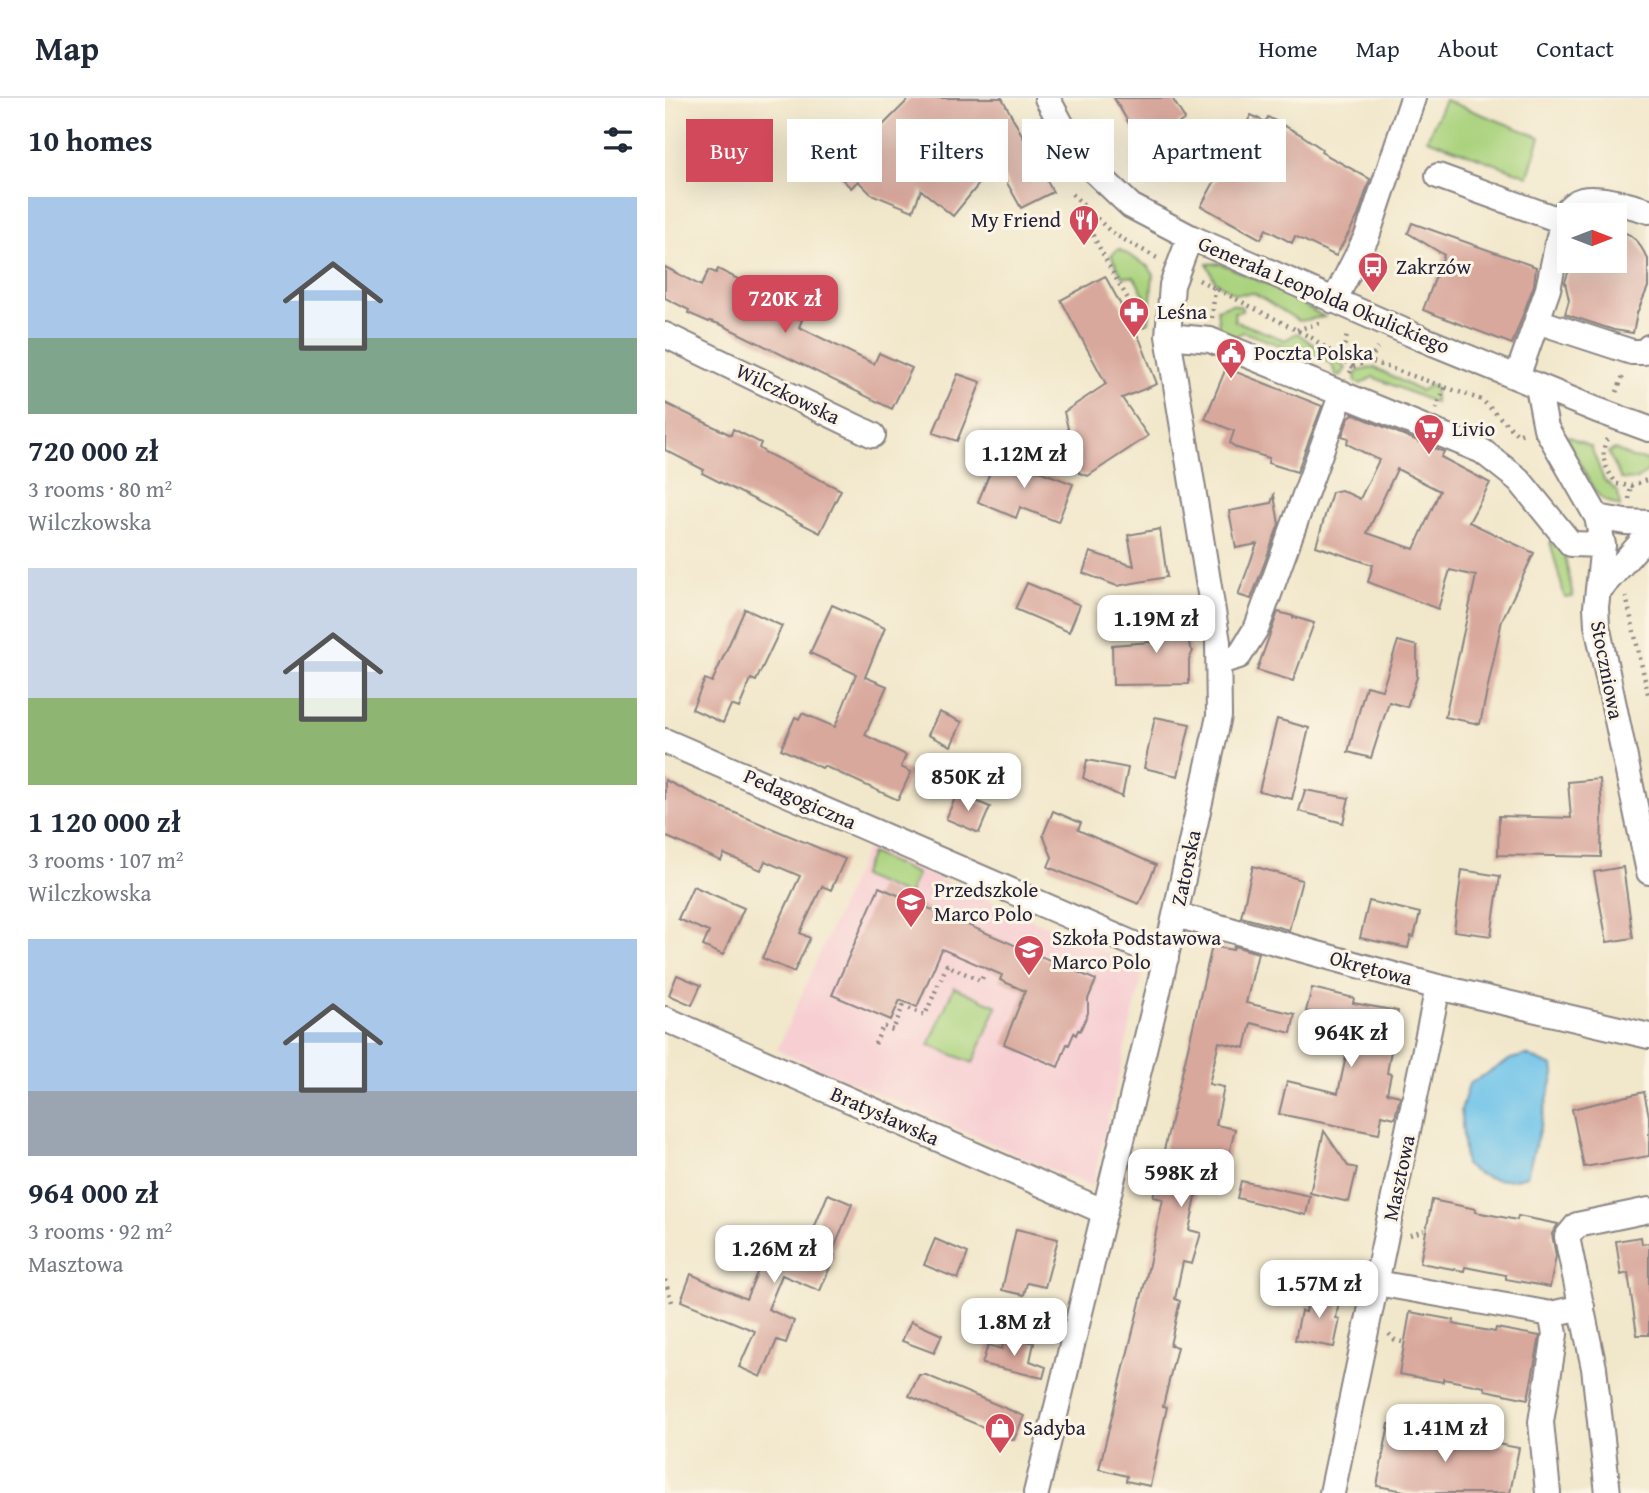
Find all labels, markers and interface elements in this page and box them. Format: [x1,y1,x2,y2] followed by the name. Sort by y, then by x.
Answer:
[35,24,99,72] text: Map
[1259,31,1318,66] text: Home
[1356,31,1400,66] text: Map
[1438,31,1498,66] text: About
[1536,31,1614,66] text: Contact
[28,118,153,162] text: 10 homes
[686,119,773,182] chip: Buy
[787,119,882,182] chip: Rent
[896,119,1008,182] chip: Filters
[1022,119,1114,182] chip: New
[1128,119,1286,182] chip: Apartment
[599,121,637,159] icon: filters
[1067,203,1101,247] restaurant icon: My Friend
[1557,203,1627,273] north arrow
[1557,203,1627,273] map controls
[971,204,1062,235] place label: My Friend
[1194,227,1455,362] street label: Generała Leopolda Okulickiego
[270,243,396,369] icon: home
[1356,250,1390,294] bus stop icon: Zakrzów
[1396,251,1471,282] place label: Zakrzów
[720,275,850,335] pin: 720K zł
[748,281,822,314] text: 720K zł
[1117,295,1151,339] pharmacy icon: Leśna
[1157,296,1207,327] place label: Leśna
[1214,336,1248,380] public building icon: Poczta Polska
[1254,337,1373,368] place label: Poczta Polska
[731,355,846,432] street label: Wilczkowska
[1412,412,1446,456] supermarket icon: Livio
[1452,413,1495,444] place label: Livio
[28,428,159,472] text: 720 000 zł
[952,430,1096,490] pin: 1.12M zł
[981,436,1067,469] text: 1.12M zł
[28,472,172,505] text: 3 rooms · 80 m²
[28,505,151,538] text: Wilczkowska
[1084,596,1228,655] pin: 1.19M zł
[1113,601,1199,634] text: 1.19M zł
[270,614,396,740] icon: home
[1583,618,1632,722] street label: Stoczniowa
[903,754,1033,813] pin: 850K zł
[931,759,1005,792] text: 850K zł
[739,760,861,837] street label: Pedagogiczna
[28,799,181,843] text: 1 120 000 zł
[1162,827,1209,909] street label: Zatorska
[28,843,183,876] text: 3 rooms · 107 m²
[934,874,1039,929] place label: Przedszkole Marco Polo
[28,876,151,909] text: Wilczkowska
[894,885,928,929] school or university icon: Przedszkole Marco Polo
[1052,922,1221,977] place label: Szkoła Podstawowa Marco Polo
[1012,933,1046,977] school or university icon: Szkoła Podstawowa Marco Polo
[1326,942,1416,993] street label: Okrętowa
[270,985,396,1111] icon: home
[1286,1010,1416,1069] pin: 964K zł
[1314,1015,1388,1048] text: 964K zł
[826,1078,945,1153] street label: Bratysławska
[1374,1132,1423,1224] street label: Masztowa
[1116,1150,1246,1209] pin: 598K zł
[1144,1155,1218,1188] text: 598K zł
[28,1170,159,1214] text: 964 000 zł
[28,1214,172,1247] text: 3 rooms · 92 m²
[702,1226,846,1285] pin: 1.26M zł
[731,1231,817,1264] text: 1.26M zł
[28,1247,123,1280] text: Masztowa
[1247,1260,1391,1320] pin: 1.57M zł
[1276,1266,1362,1299] text: 1.57M zł
[949,1298,1079,1358] pin: 1.8M zł
[977,1304,1051,1337] text: 1.8M zł
[1373,1404,1517,1464] pin: 1.41M zł
[1402,1410,1488,1443] text: 1.41M zł
[983,1411,1017,1455] shop icon: Sadyba
[1023,1412,1086,1443] place label: Sadyba

